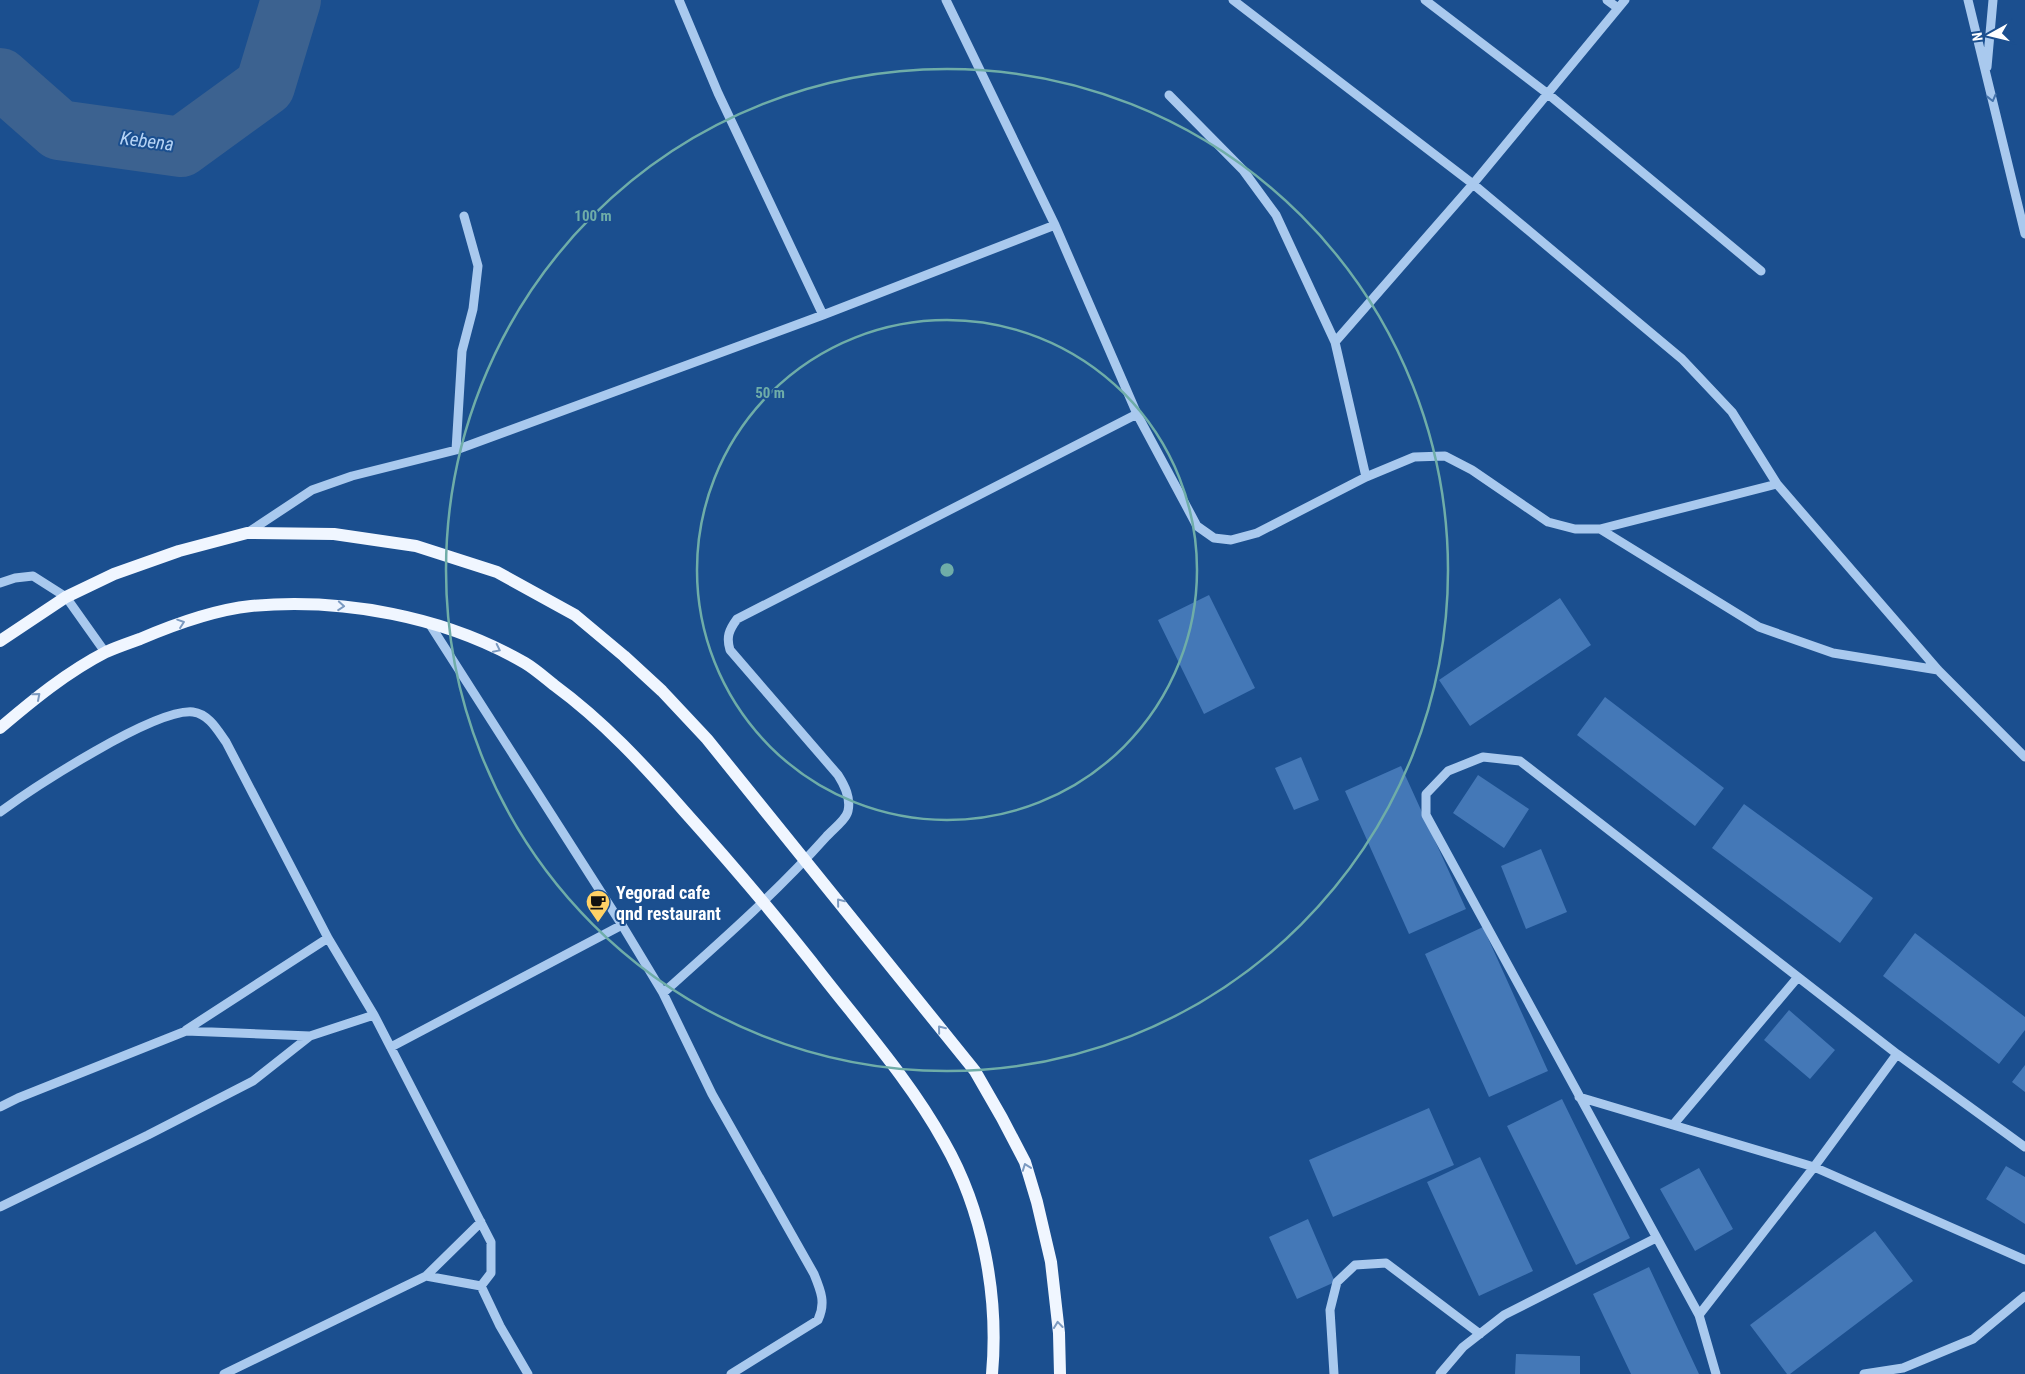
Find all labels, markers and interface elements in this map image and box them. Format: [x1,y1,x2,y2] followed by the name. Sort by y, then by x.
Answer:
[1965,10,2015,60] north arrow
[1969,31,1986,42] text: N
[1986,94,1997,103] one-way arrow
[119,126,175,156] water label: Kebena
[574,207,612,225] text: 100 m
[755,384,785,402] text: 50 m
[938,561,956,579] centre of rings
[337,601,345,612] one-way arrow
[176,618,184,628] one-way arrow
[491,643,500,653] one-way arrow
[31,694,40,702] one-way arrow
[616,882,721,924] place label: Yegorad cafe qnd restaurant
[585,889,611,923] cafe icon: Yegorad cafe qnd restaurant
[837,899,845,908] one-way arrow
[939,1026,947,1035] one-way arrow
[1022,1163,1032,1171] one-way arrow
[1053,1321,1064,1329] one-way arrow

